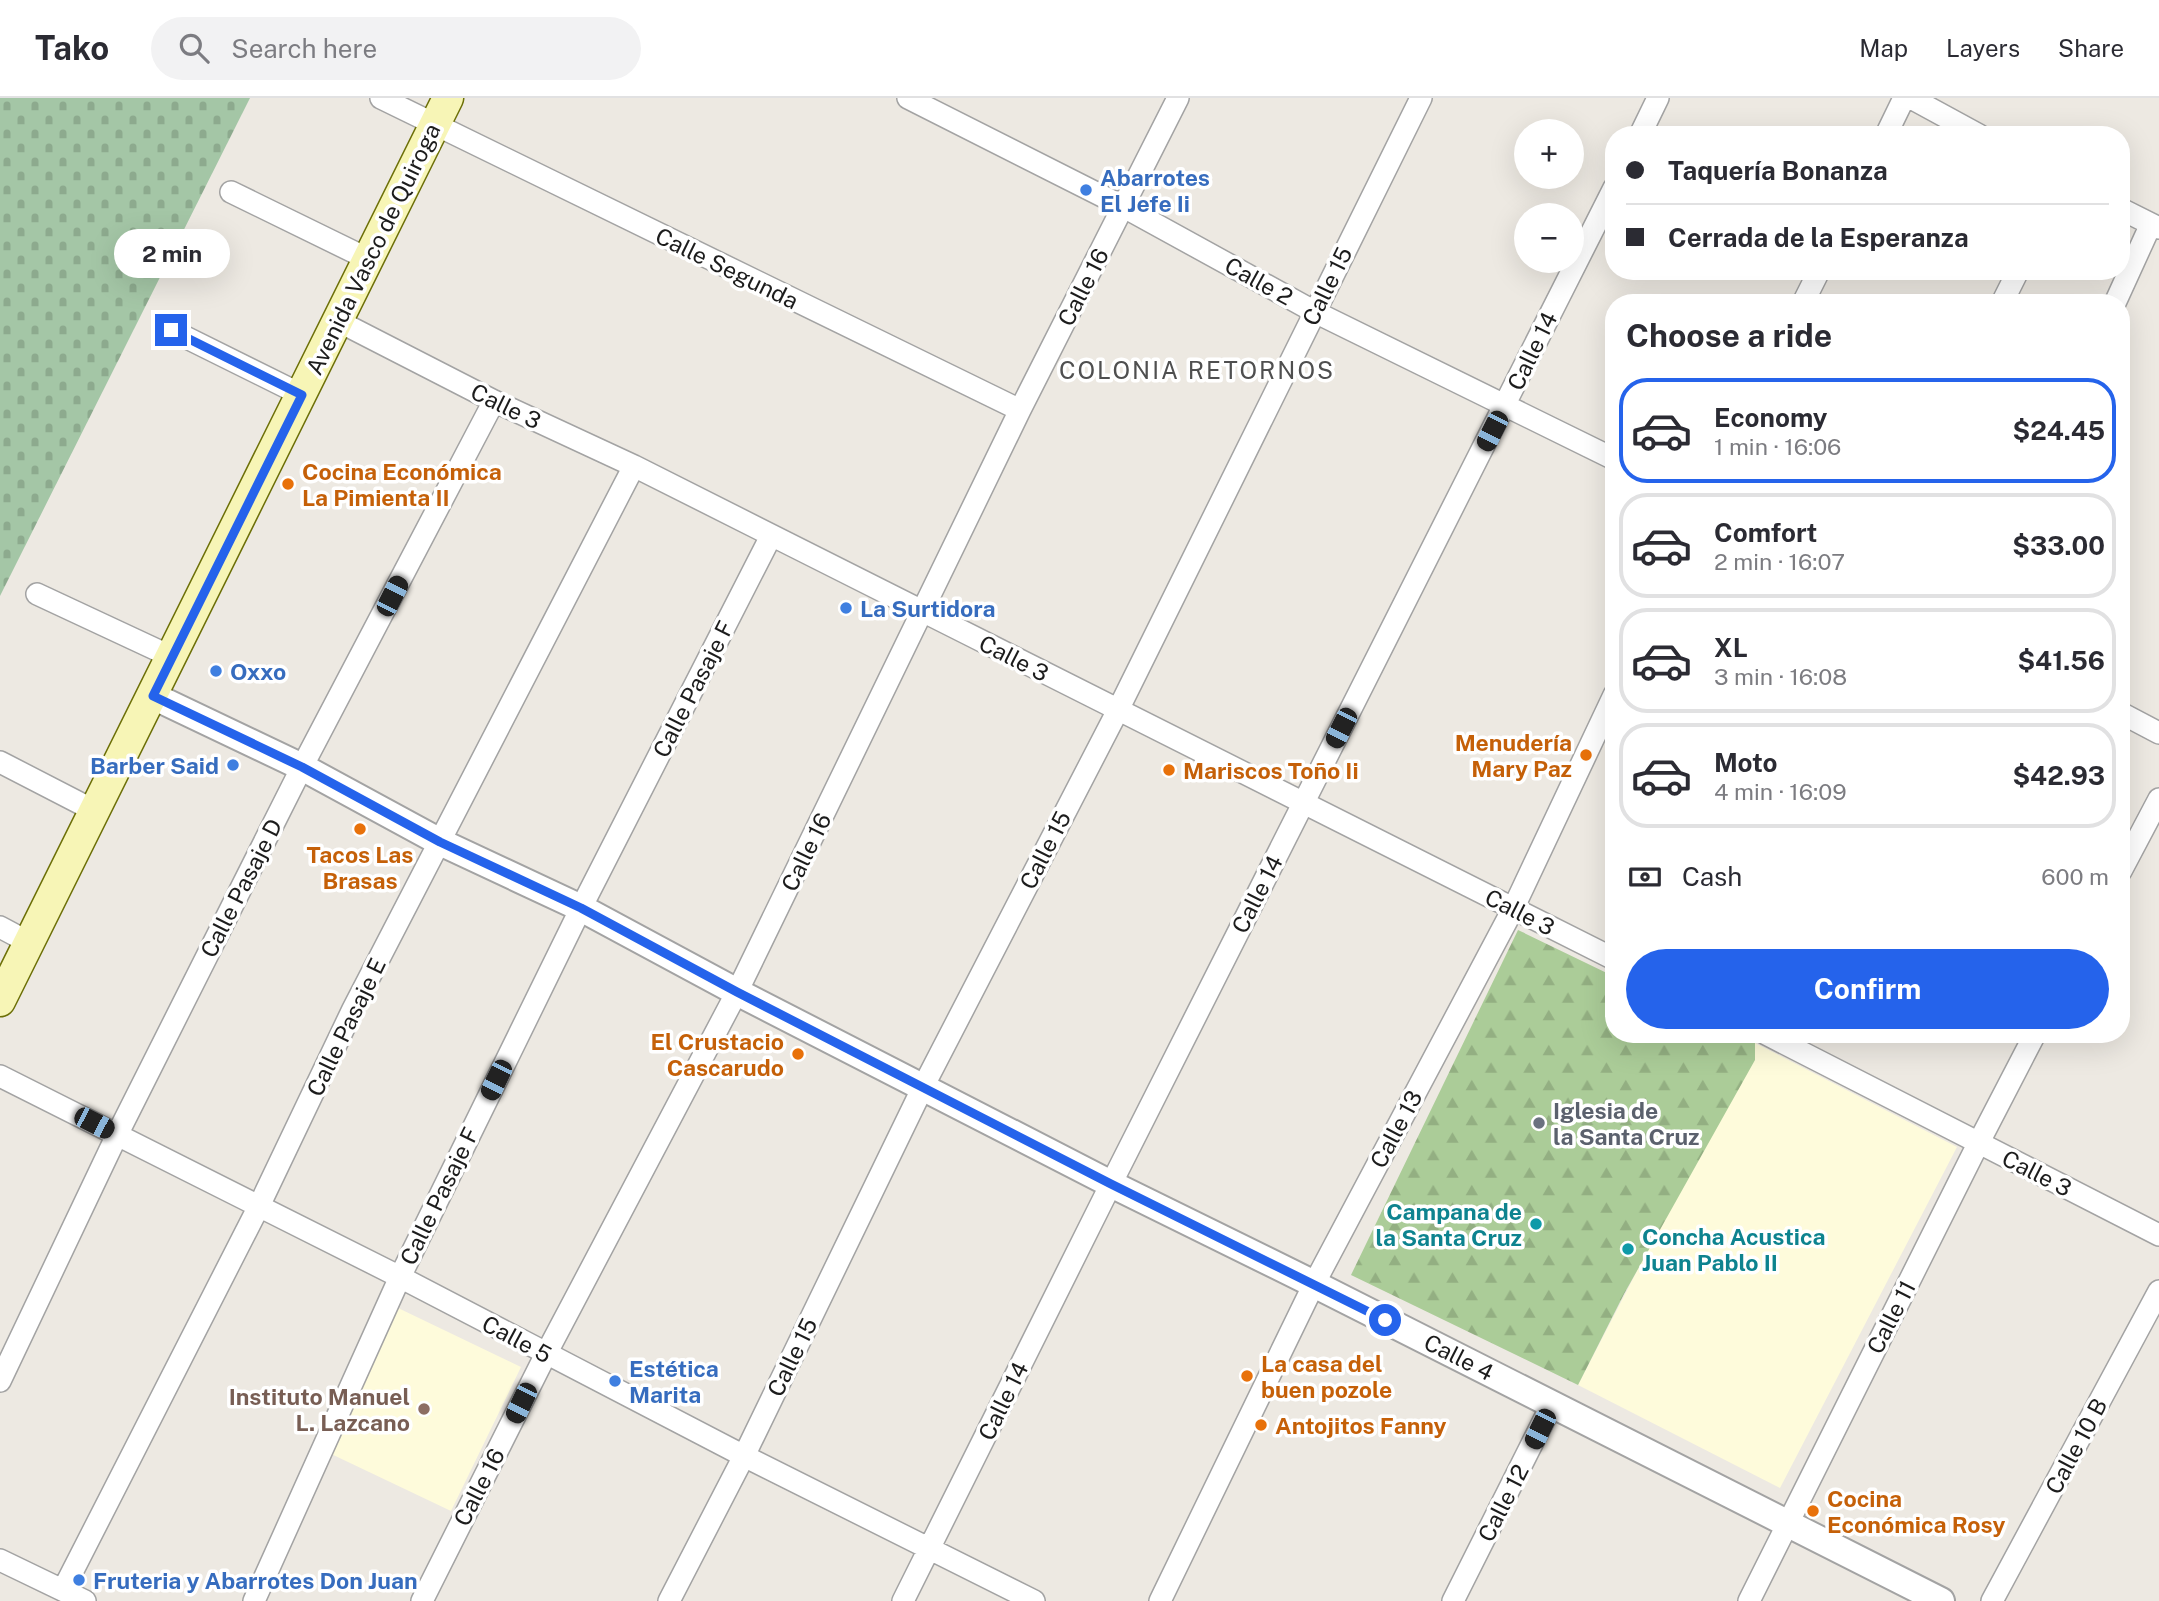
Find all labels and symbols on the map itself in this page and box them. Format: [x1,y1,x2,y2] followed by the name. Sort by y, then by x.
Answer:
[300,119,446,379] street label: Avenida Vasco de Quiroga
[1100,164,1210,217] place label: Abarrotes El Jefe Ii
[1078,182,1094,198] marker: Abarrotes El Jefe Ii
[651,222,803,314] street label: Calle Segunda
[113,229,229,278] callout: 2 min
[1296,242,1358,330] street label: Calle 15
[1052,244,1114,330] street label: Calle 16
[1220,251,1298,311] street label: Calle 2
[1502,307,1562,395] street label: Calle 14
[155,314,187,346] route end
[1059,356,1335,384] district label: COLONIA RETORNOS
[467,378,545,434] street label: Calle 3
[1474,408,1511,454] car
[302,458,502,511] place label: Cocina Económica La Pimienta II
[280,476,296,492] marker: Cocina Económica La Pimienta II
[374,573,411,619] car
[860,595,996,622] place label: La Surtidora
[838,600,854,616] marker: La Surtidora
[647,616,739,762] street label: Calle Pasaje F
[975,629,1053,687] street label: Calle 3
[230,658,286,685] place label: Oxxo
[208,663,224,679] marker: Oxxo
[1323,705,1360,751] car
[1455,729,1572,782] place label: Menudería Mary Paz
[1578,747,1594,763] marker: Menudería Mary Paz
[90,752,219,779] place label: Barber Said
[225,757,241,773] marker: Barber Said
[1183,757,1359,784] place label: Mariscos Toño Ii
[1161,762,1177,778] marker: Mariscos Toño Ii
[1014,806,1076,894] street label: Calle 15
[776,809,836,895] street label: Calle 16
[195,814,287,962] street label: Calle Pasaje D
[352,821,368,837] marker: Tacos Las Brasas
[307,841,413,894] place label: Tacos Las Brasas
[1226,851,1288,937] street label: Calle 14
[1481,883,1559,941] street label: Calle 3
[301,954,391,1100] street label: Calle Pasaje E
[651,1028,784,1081] place label: El Crustacio Cascarudo
[790,1046,806,1062] marker: El Crustacio Cascarudo
[478,1057,515,1103] car
[1364,1086,1428,1172] street label: Calle 13
[1553,1097,1700,1150] place label: Iglesia de la Santa Cruz
[71,1104,118,1142] car
[1531,1115,1547,1131] marker: Iglesia de la Santa Cruz
[394,1123,484,1269] street label: Calle Pasaje F
[1998,1144,2076,1202] street label: Calle 3
[1375,1198,1522,1251] place label: Campana de la Santa Cruz
[1528,1216,1544,1232] marker: Campana de la Santa Cruz
[1642,1223,1826,1276] place label: Concha Acustica Juan Pablo II
[1620,1241,1636,1257] marker: Concha Acustica Juan Pablo II
[1861,1276,1921,1358] street label: Calle 11
[1369,1304,1401,1336] route start
[478,1310,556,1368] street label: Calle 5
[761,1313,823,1401] street label: Calle 15
[1420,1328,1498,1386] street label: Calle 4
[1261,1350,1392,1403] place label: La casa del buen pozole
[629,1355,719,1408] place label: Estética Marita
[973,1357,1033,1445] street label: Calle 14
[1239,1368,1255,1384] marker: La casa del buen pozole
[607,1373,623,1389] marker: Estética Marita
[503,1380,540,1426] car
[229,1383,410,1436] place label: Instituto Manuel L. Lazcano
[2040,1394,2112,1498] street label: Calle 10 B
[416,1401,432,1417] marker: Instituto Manuel L. Lazcano
[1522,1406,1559,1452] car
[1275,1412,1447,1439] place label: Antojitos Fanny
[1253,1417,1269,1433] marker: Antojitos Fanny
[448,1444,510,1530] street label: Calle 16
[1472,1460,1534,1546] street label: Calle 12
[1827,1485,2005,1538] place label: Cocina Económica Rosy
[1805,1503,1821,1519] marker: Cocina Económica Rosy
[93,1567,418,1594] place label: Fruteria y Abarrotes Don Juan
[71,1572,87,1588] marker: Fruteria y Abarrotes Don Juan

